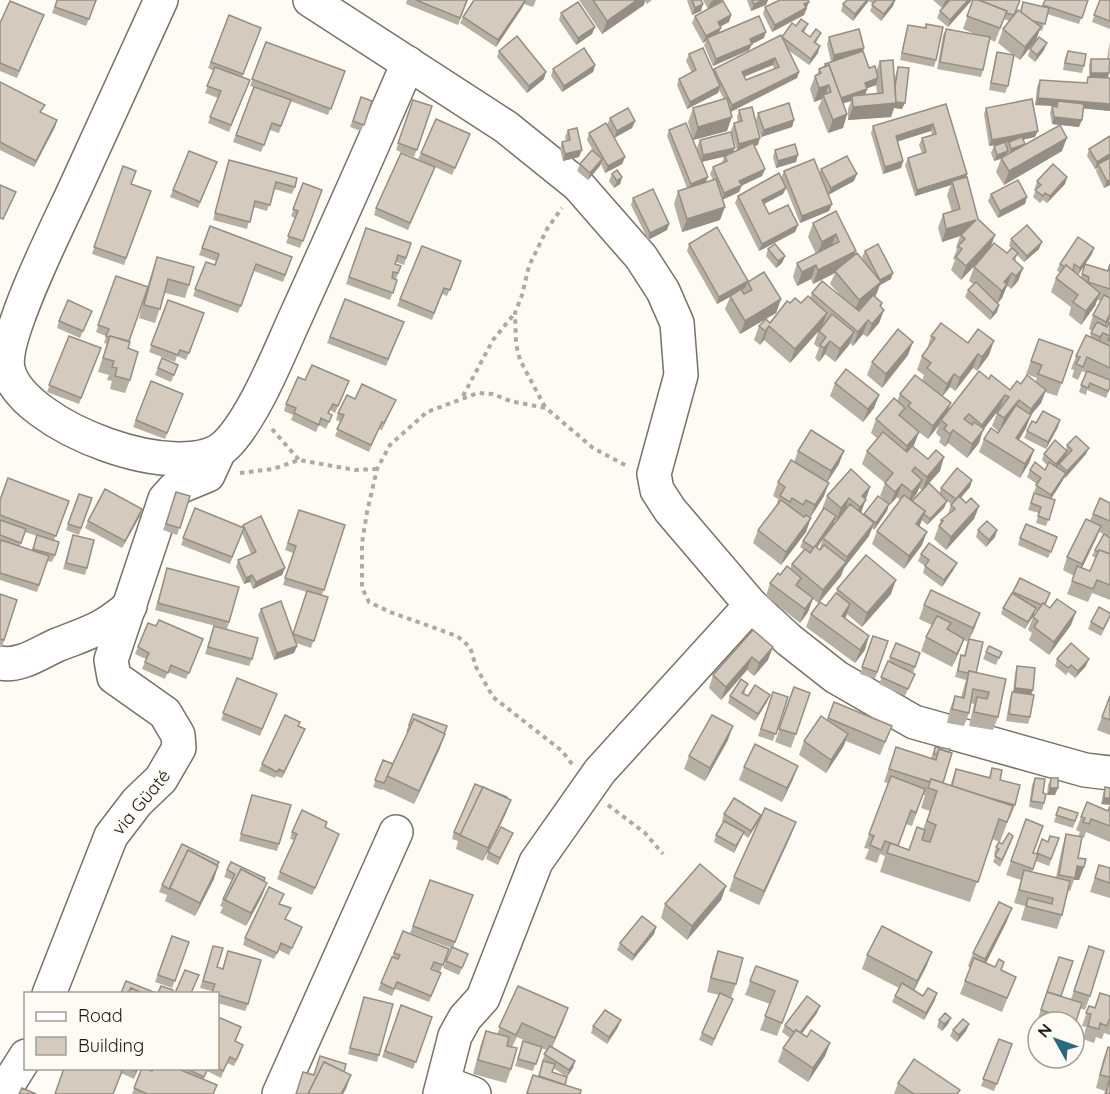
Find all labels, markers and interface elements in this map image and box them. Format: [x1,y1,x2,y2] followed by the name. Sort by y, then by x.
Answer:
[107,764,175,840] street label: via Güaté
[24,992,219,1070] legend
[78,1004,123,1027] text: Road
[1026,1010,1086,1070] north arrow
[1033,1019,1056,1041] text: N
[78,1034,144,1057] text: Building

